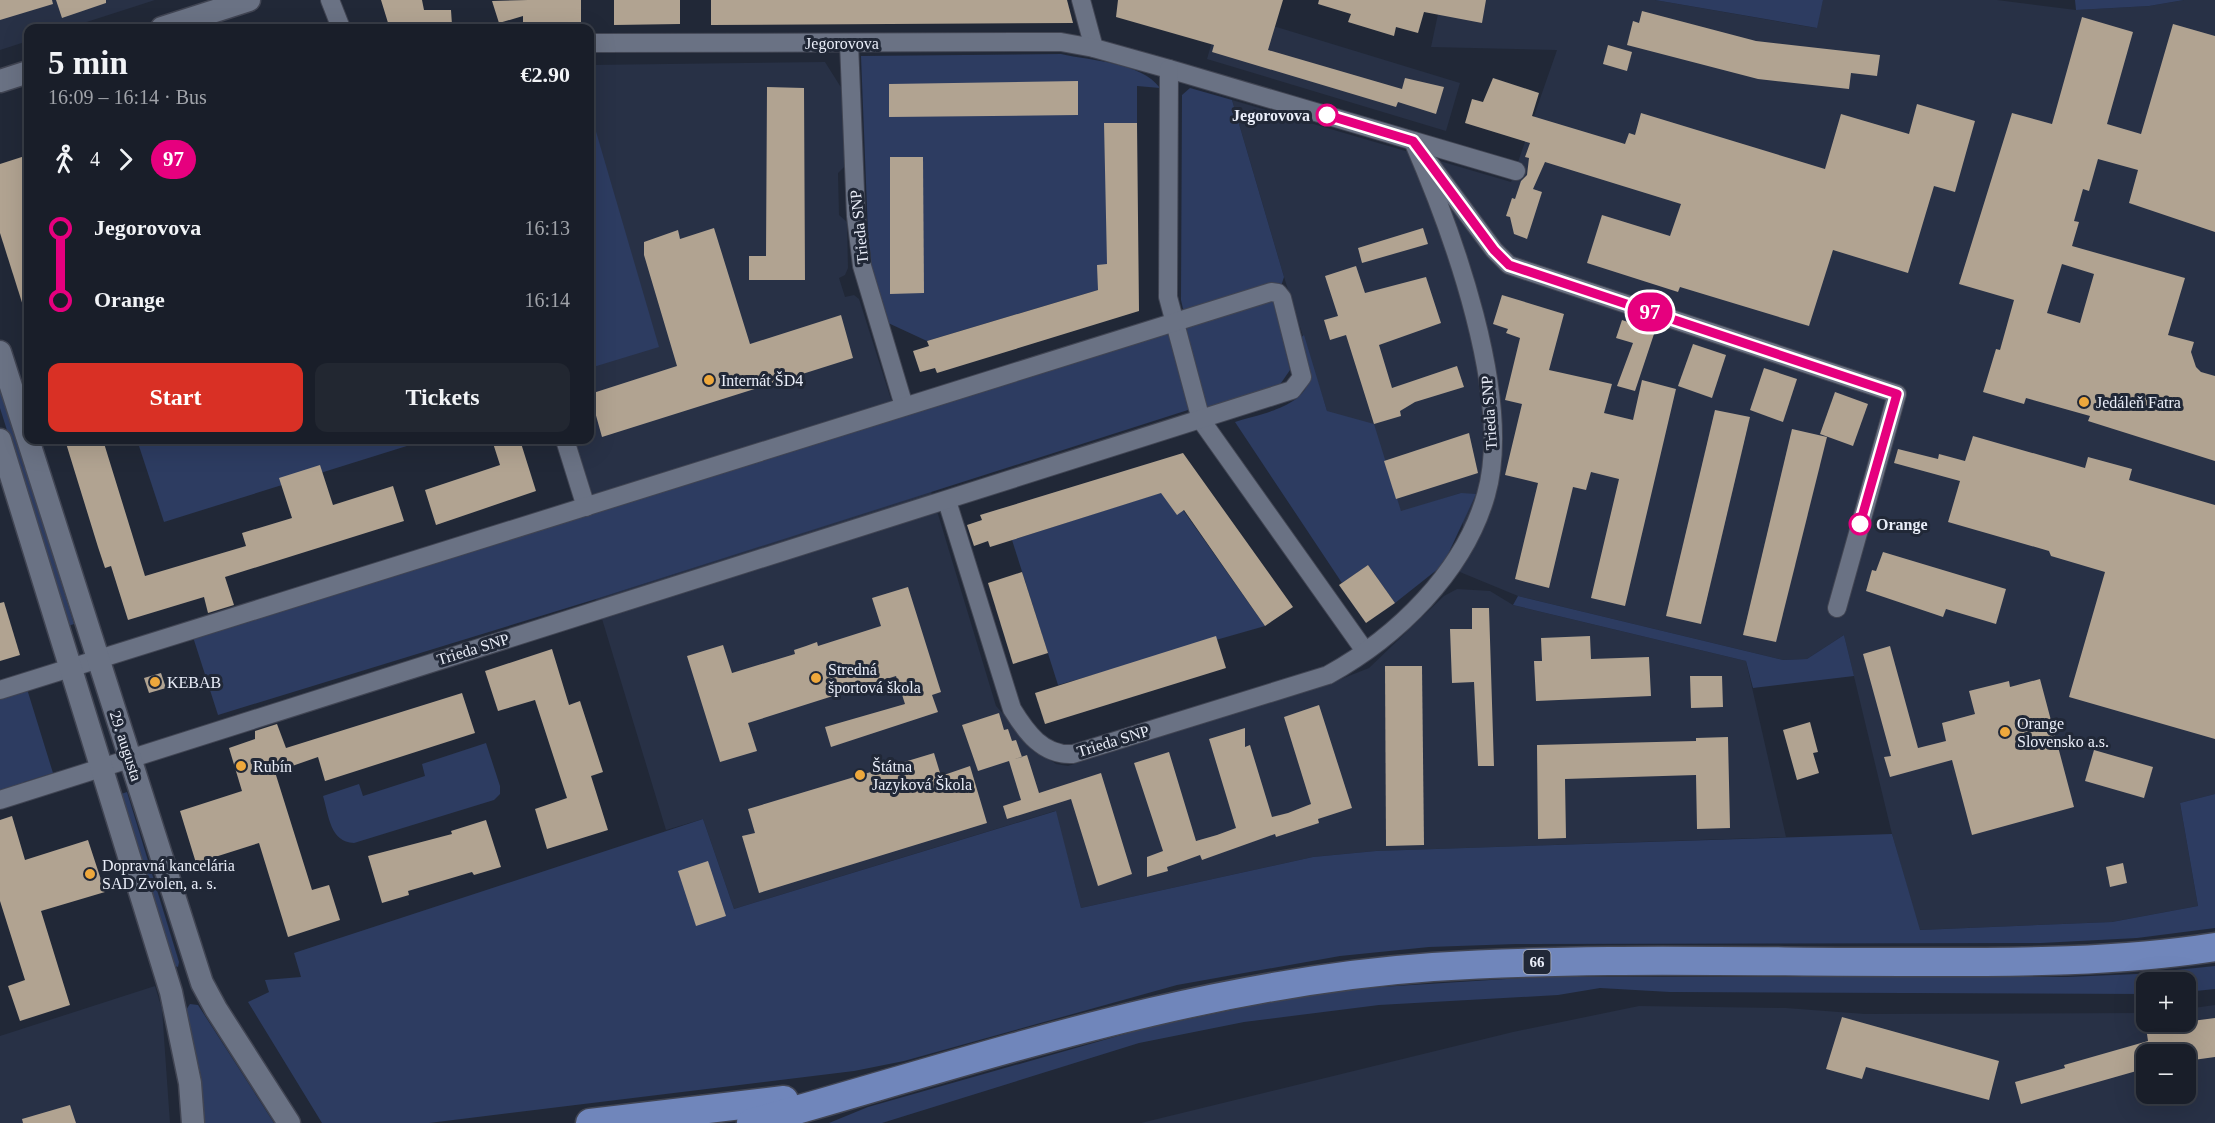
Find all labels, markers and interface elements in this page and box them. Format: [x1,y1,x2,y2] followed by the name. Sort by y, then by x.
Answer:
[805,35,879,53] street label: Jegorovova
[48,45,128,81] text: 5 min
[521,62,570,87] text: €2.90
[48,86,207,108] text: 16:09 – 16:14 · Bus
[1316,104,1338,126] marker: Jegorovova
[1232,107,1310,125] place label: Jegorovova
[48,143,81,176] icon: walk
[109,143,142,176] icon: forward
[163,147,184,171] text: 97
[90,148,100,170] text: 4
[847,189,871,265] street label: Trieda SNP
[94,215,201,240] text: Jegorovova
[524,217,570,239] text: 16:13
[94,287,165,312] text: Orange
[524,289,570,311] text: 16:14
[1623,292,1677,332] line badge: 97
[1640,300,1661,324] text: 97
[48,363,303,432] button: Start
[315,363,570,432] button: Tickets
[721,371,803,389] place label: Internát ŠD4
[702,373,716,387] marker: Internát ŠD4
[1478,375,1500,451] street label: Trieda SNP
[2096,394,2181,411] place label: Jedáleň Fatra
[2077,395,2091,409] marker: Jedáleň Fatra
[1849,513,1871,535] marker: Orange
[1876,516,1928,534] place label: Orange
[435,630,511,668] street label: Trieda SNP
[828,661,921,697] place label: Stredná športová škola
[809,671,823,685] marker: Stredná športová škola
[167,674,221,691] place label: KEBAB
[148,675,162,689] marker: KEBAB
[106,709,145,784] street label: 29. augusta
[2017,715,2109,750] place label: Orange Slovensko a.s.
[1075,722,1151,760] street label: Trieda SNP
[1998,725,2012,739] marker: Orange Slovensko a.s.
[872,757,972,794] place label: Štátna Jazyková Škola
[253,758,292,775] place label: Rubín
[234,759,248,773] marker: Rubín
[853,768,867,782] marker: Štátna Jazyková Škola
[102,857,235,892] place label: Dopravná kancelária SAD Zvolen, a. s.
[83,867,97,881] marker: Dopravná kancelária SAD Zvolen, a. s.
[1524,950,1550,974] road number: 66
[2136,972,2196,1104] map controls
[2136,972,2196,1032] button: +
[2136,1044,2196,1104] button: −

